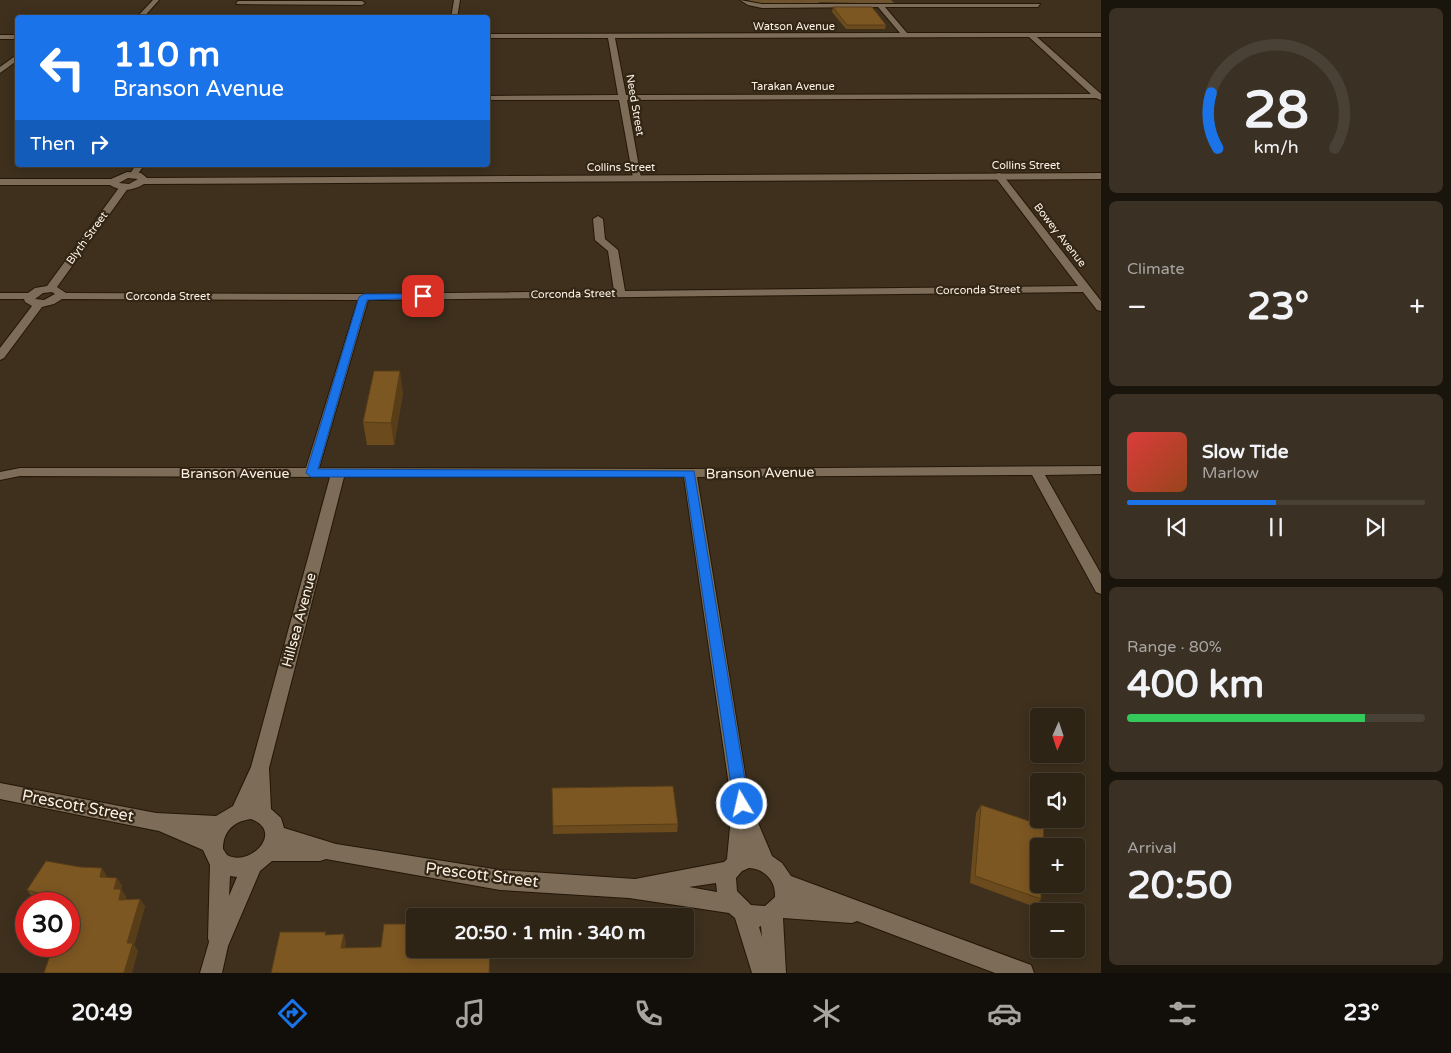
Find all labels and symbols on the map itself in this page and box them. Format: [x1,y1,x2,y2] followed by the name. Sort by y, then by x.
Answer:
[753,20,835,33] street label: Watson Avenue
[623,73,647,137] street label: Need Street
[751,80,835,93] street label: Tarakan Avenue
[992,159,1060,172] street label: Collins Street
[587,161,655,174] street label: Collins Street
[1031,201,1089,269] street label: Bowey Avenue
[64,209,110,267] street label: Blyth Street
[402,275,444,317] pin
[935,283,1021,297] street label: Corconda Street
[530,287,616,301] street label: Corconda Street
[126,290,210,303] street label: Corconda Street
[705,464,815,482] street label: Branson Avenue
[181,465,290,482] street label: Branson Avenue
[278,571,320,669] street label: Hillsea Avenue
[1030,708,1085,762] north arrow
[715,777,767,829] position arrow
[20,785,136,827] street label: Prescott Street
[424,858,540,892] street label: Prescott Street
[15,892,80,957] speed limit sign: 30

